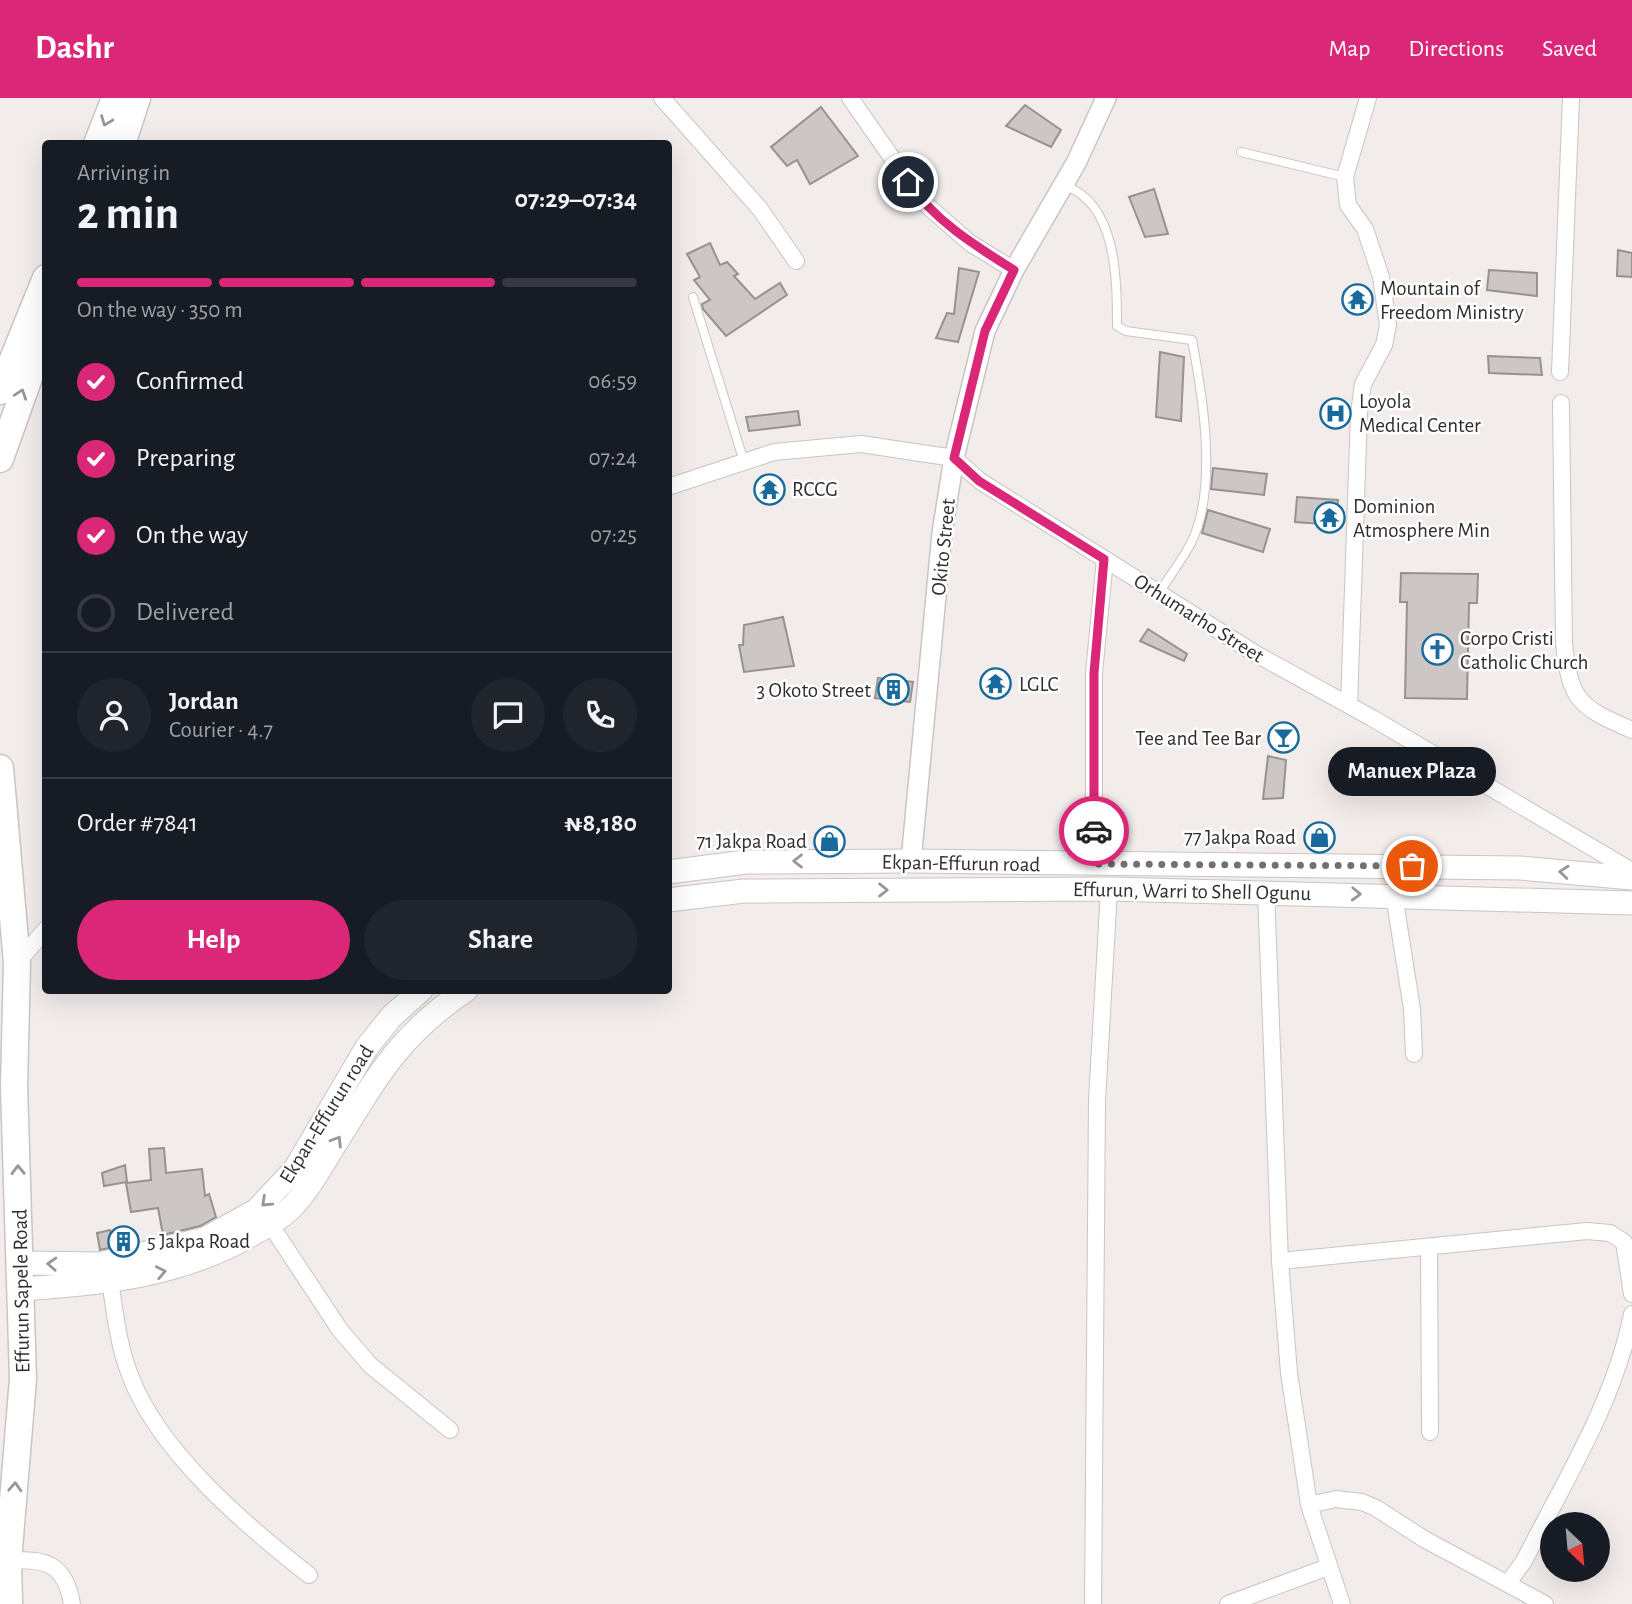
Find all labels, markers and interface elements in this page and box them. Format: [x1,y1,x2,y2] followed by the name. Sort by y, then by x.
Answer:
[35,32,114,65] text: Dashr
[1328,37,1370,61] text: Map
[1408,37,1504,61] text: Directions
[1542,37,1597,61] text: Saved
[100,114,114,126] one-way arrow
[878,152,938,212] pin
[77,162,170,185] text: Arriving in
[889,163,927,201] icon: home
[514,186,637,212] text: 07:29–07:34
[77,191,179,237] text: 2 min
[1380,278,1524,323] place label: Mountain of Freedom Ministry
[1340,283,1374,317] temple icon: Mountain of Freedom Ministry
[77,299,243,322] text: On the way · 350 m
[77,363,115,401] icon: check
[136,368,244,394] text: Confirmed
[588,370,637,393] text: 06:59
[13,389,28,401] one-way arrow
[1359,391,1481,436] place label: Loyola Medical Center
[1319,396,1353,430] hospital icon: Loyola Medical Center
[77,440,115,478] icon: check
[136,445,235,471] text: Preparing
[588,447,637,470] text: 07:24
[752,472,786,506] temple icon: RCCG
[792,479,838,500] place label: RCCG
[1353,496,1490,541] place label: Dominion Atmosphere Min
[928,497,959,597] street label: Okito Street
[1313,501,1347,535] temple icon: Dominion Atmosphere Min
[77,517,115,555] icon: check
[136,522,248,548] text: On the way
[590,524,637,547] text: 07:25
[1130,570,1268,667] street label: Orhumarho Street
[136,599,234,625] text: Delivered
[1460,628,1588,673] place label: Corpo Cristi Catholic Church
[1420,633,1454,667] church icon: Corpo Cristi Catholic Church
[979,667,1013,701] temple icon: LGLC
[877,673,911,707] building icon: 3 Okoto Street
[1019,674,1059,695] place label: LGLC
[77,678,151,752] button: person
[471,678,545,752] button: chat
[563,678,637,752] button: phone
[756,680,871,701] place label: 3 Okoto Street
[169,688,239,714] text: Jordan
[169,719,273,742] text: Courier · 4.7
[1267,721,1301,755] bar icon: Tee and Tee Bar
[1135,728,1261,749] place label: Tee and Tee Bar
[1328,747,1496,796] callout: Manuex Plaza
[1348,760,1476,783] text: Manuex Plaza
[1059,796,1129,866] courier
[77,810,198,836] text: Order #7841
[564,810,637,836] text: ₦8,180
[1075,812,1113,850] icon: car
[1302,820,1336,854] shop icon: 77 Jakpa Road
[813,824,847,858] shop icon: 71 Jakpa Road
[1184,827,1296,848] place label: 77 Jakpa Road
[697,831,807,852] place label: 71 Jakpa Road
[1382,836,1442,896] pin
[1393,847,1431,885] icon: bag
[881,852,1041,875] street label: Ekpan-Effurun road
[792,854,803,869] one-way arrow
[1558,865,1569,880] one-way arrow
[1073,879,1312,904] street label: Effurun, Warri to Shell Ogunu
[878,882,889,898] one-way arrow
[1351,886,1361,902] one-way arrow
[77,900,350,980] button: Help
[364,900,637,980] button: Share
[275,1041,377,1187] street label: Ekpan-Effurun road
[328,1135,341,1148] one-way arrow
[10,1164,26,1175] one-way arrow
[261,1194,274,1206] one-way arrow
[10,1209,33,1373] street label: Effurun Sapele Road
[107,1224,141,1258] building icon: 5 Jakpa Road
[147,1231,250,1252] place label: 5 Jakpa Road
[46,1257,57,1272] one-way arrow
[155,1265,167,1280] one-way arrow
[8,1481,23,1492] one-way arrow
[1540,1512,1610,1582] north arrow
[1540,1512,1610,1582] map controls

